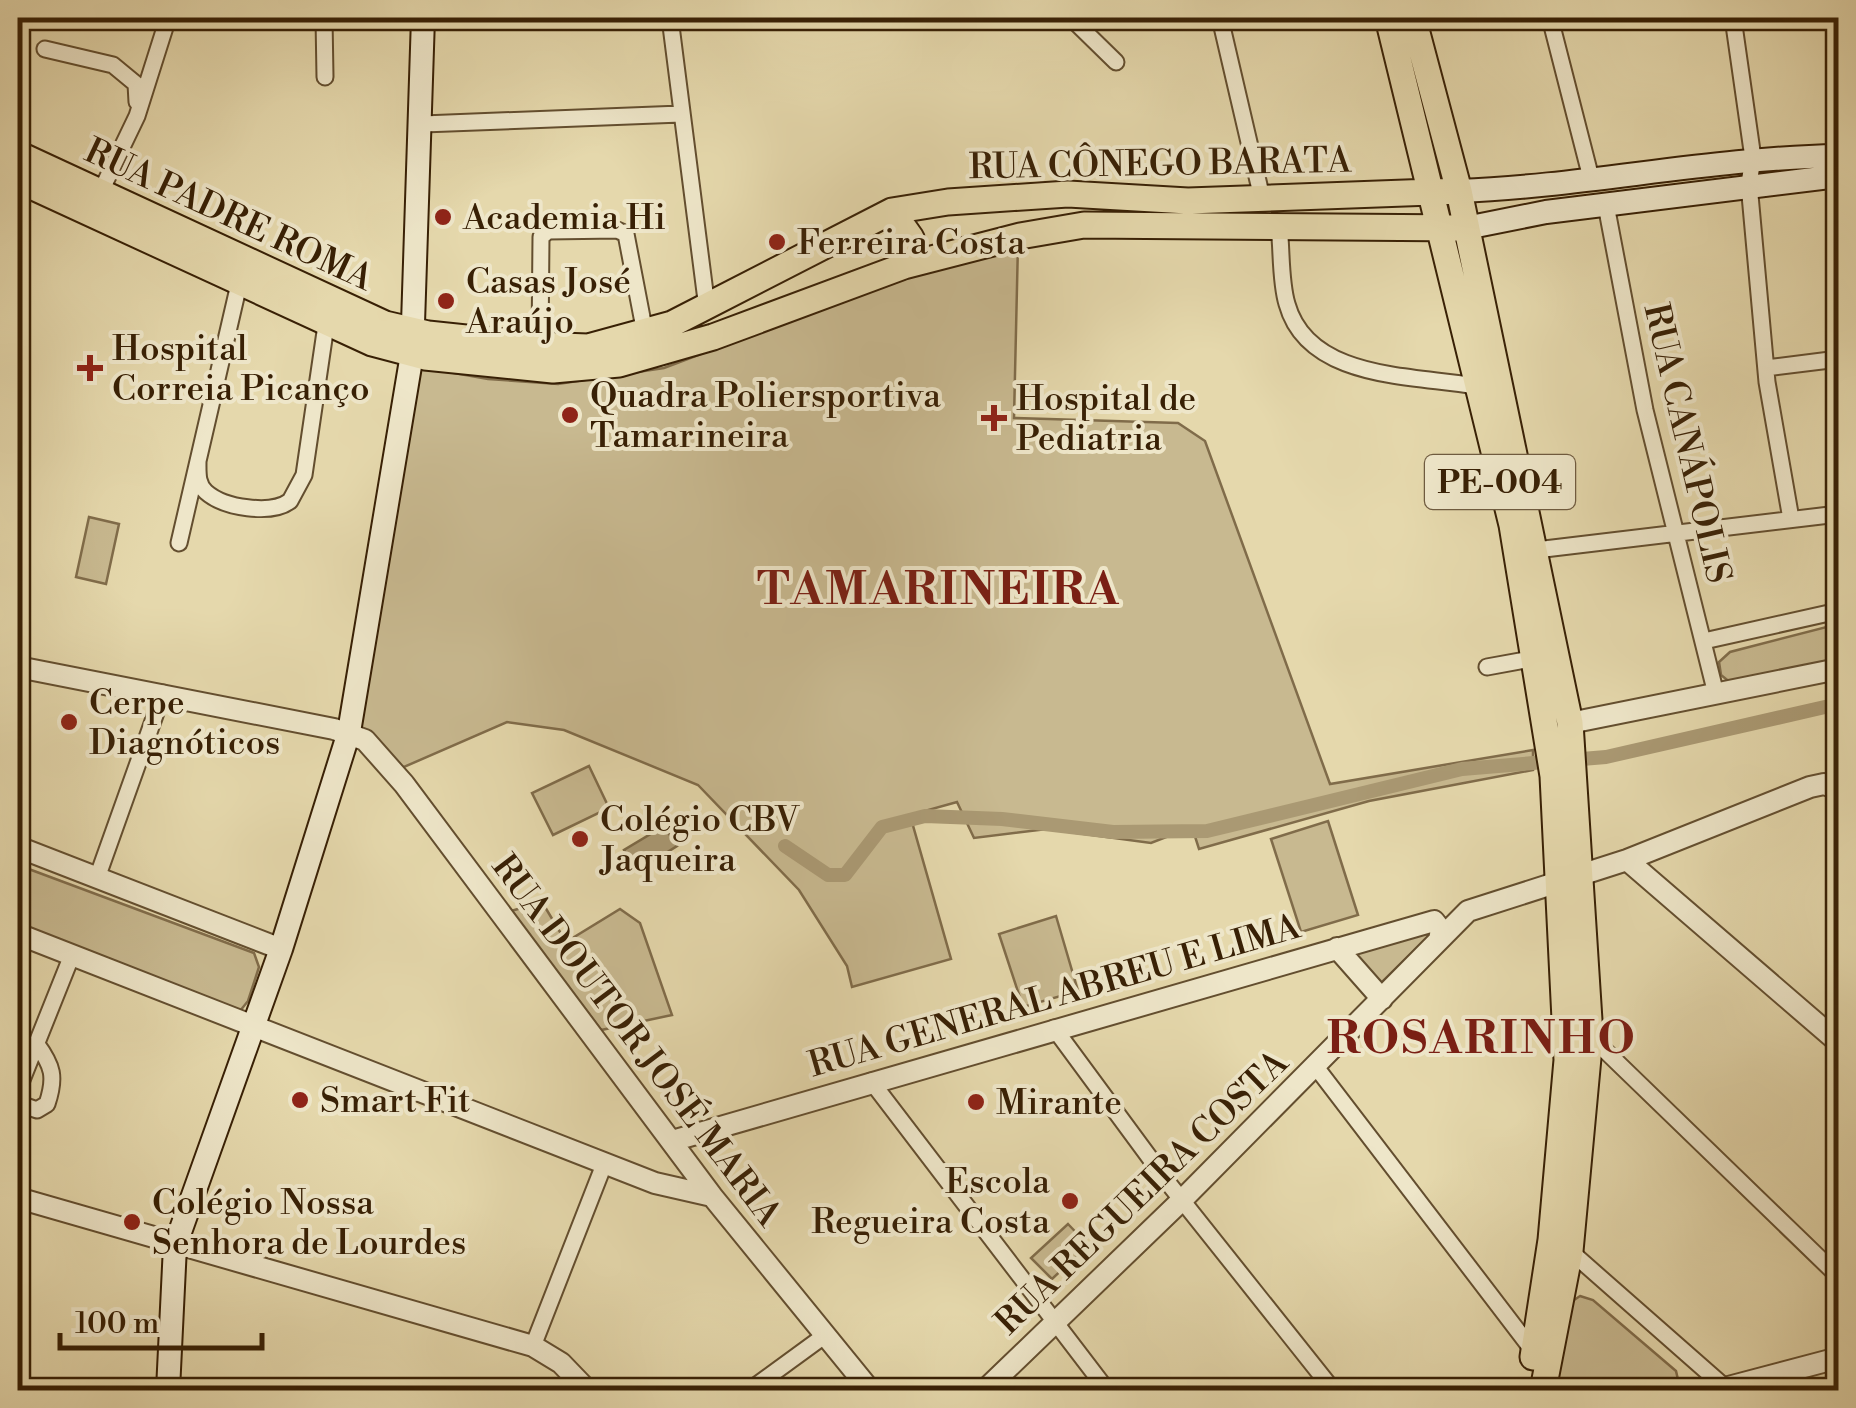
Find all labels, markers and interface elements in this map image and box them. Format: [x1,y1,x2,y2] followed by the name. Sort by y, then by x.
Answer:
[78,130,380,301] street label: RUA PADRE ROMA
[968,138,1353,189] street label: RUA CÔNEGO BARATA
[462,197,666,240] place label: Academia Hi
[432,206,454,228] marker: Academia Hi
[797,222,1025,265] place label: Ferreira Costa
[766,231,788,253] marker: Ferreira Costa
[465,261,631,344] place label: Casas José Araújo
[435,290,457,312] marker: Casas José Araújo
[1633,299,1742,587] street label: RUA CANÁPOLIS
[112,328,370,411] place label: Hospital Correia Picanço
[77,355,103,381] marker: Hospital Correia Picanço
[590,375,941,458] place label: Quadra Poliersportiva Tamarineira
[1016,378,1196,461] place label: Hospital de Pediatria
[559,404,581,426] marker: Quadra Poliersportiva Tamarineira
[981,405,1007,431] marker: Hospital de Pediatria
[1425,455,1575,509] road number: PE-004
[757,562,1121,619] district label: TAMARINEIRA
[89,682,280,765] place label: Cerpe Diagnóticos
[58,711,80,733] marker: Cerpe Diagnóticos
[598,799,801,882] place label: Colégio CBV Jaqueira
[569,828,591,850] marker: Colégio CBV Jaqueira
[482,845,792,1236] street label: RUA DOUTOR JOSÉ MARIA
[804,905,1306,1087] street label: RUA GENERAL ABREU E LIMA
[1327,1011,1637,1068] district label: ROSARINHO
[987,1041,1298,1344] street label: RUA REGUEIRA COSTA
[320,1080,470,1123] place label: Smart Fit
[996,1082,1122,1125] place label: Mirante
[289,1089,311,1111] marker: Smart Fit
[965,1091,987,1113] marker: Mirante
[811,1161,1050,1244] place label: Escola Regueira Costa
[152,1182,466,1265] place label: Colégio Nossa Senhora de Lourdes
[1059,1190,1081,1212] marker: Escola Regueira Costa
[121,1211,143,1233] marker: Colégio Nossa Senhora de Lourdes
[60,1288,262,1350] scale bar
[75,1305,159,1343] text: 100 m

